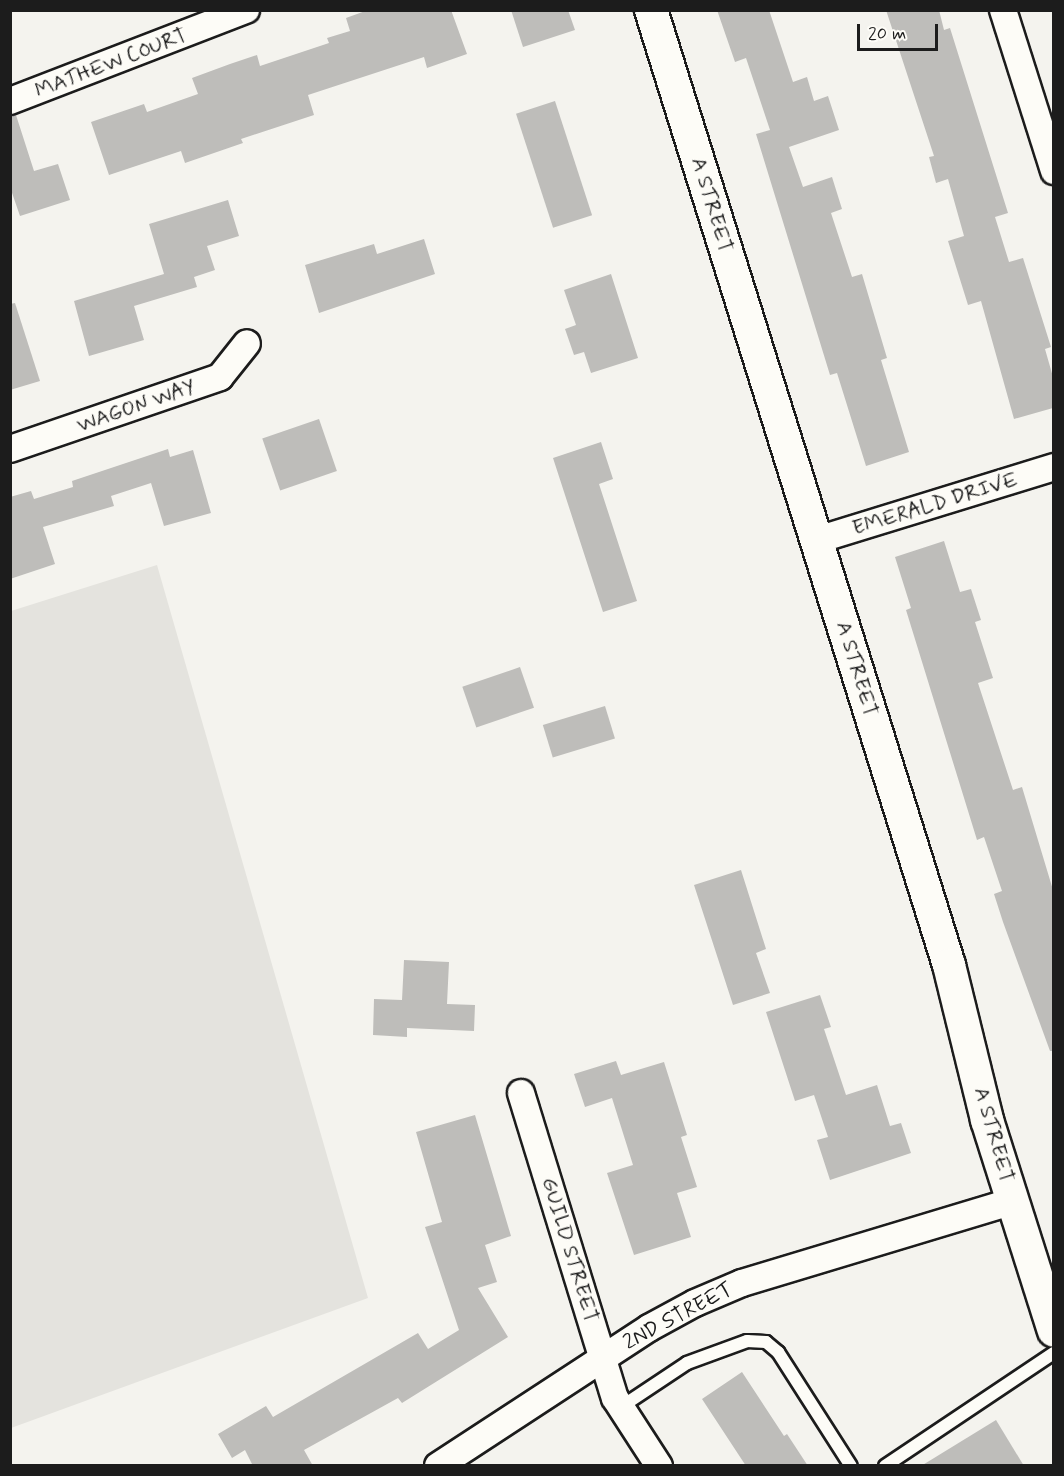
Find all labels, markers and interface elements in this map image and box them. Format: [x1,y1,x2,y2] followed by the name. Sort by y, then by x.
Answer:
[860,12,941,50] scale bar
[30,22,192,104] street label: MATHEW COURT
[868,22,906,46] text: 20 m
[686,154,738,256] street label: A STREET
[74,374,198,438] street label: WAGON WAY
[849,467,1021,541] street label: EMERALD DRIVE
[831,618,883,720] street label: A STREET
[968,1084,1020,1186] street label: A STREET
[536,1174,604,1326] street label: GUILD STREET
[618,1276,738,1356] street label: 2ND STREET

